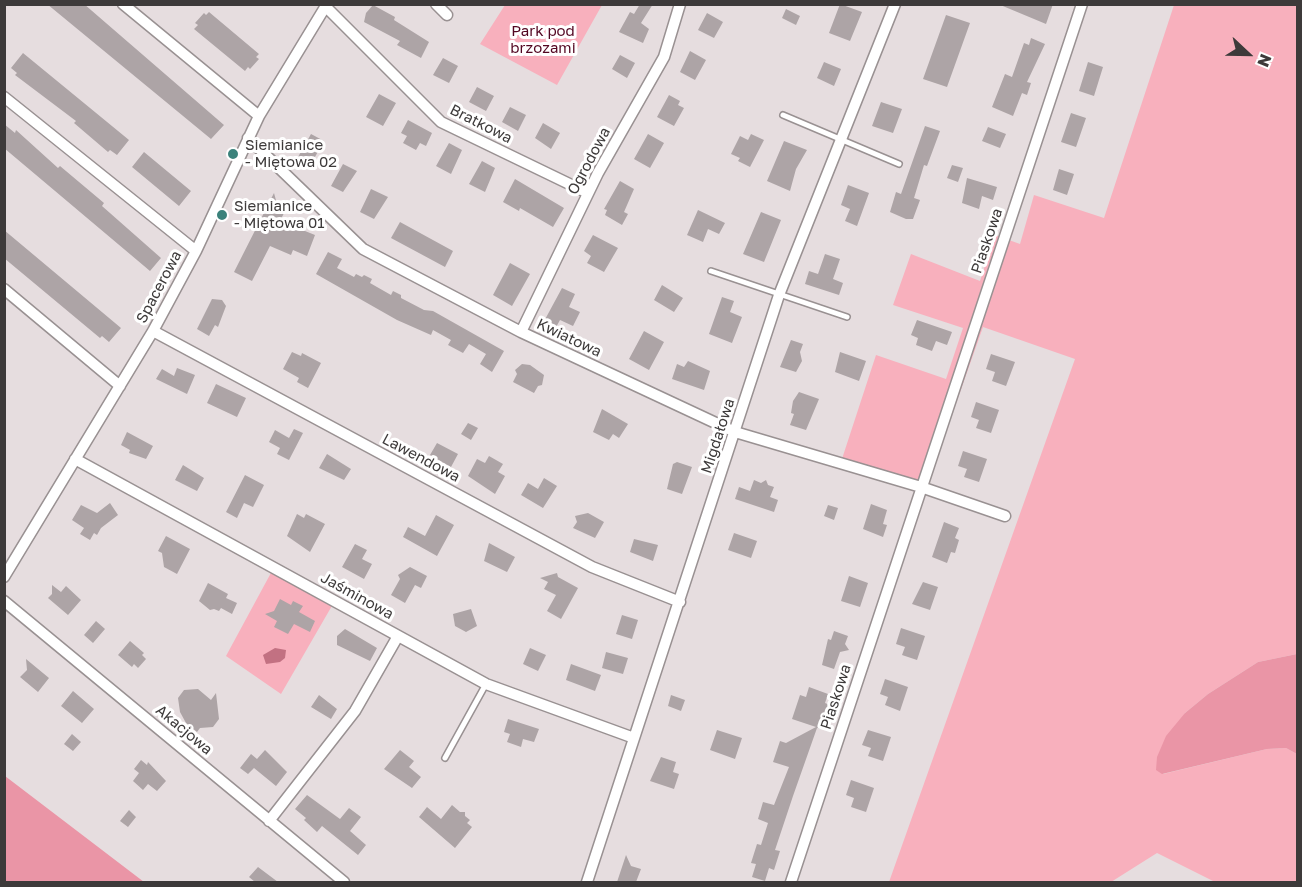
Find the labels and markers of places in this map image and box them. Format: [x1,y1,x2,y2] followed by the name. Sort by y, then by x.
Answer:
[245,136,337,171] place label: Siemianice - Miętowa 02
[226,147,240,161] marker: Siemianice - Miętowa 02
[234,197,325,232] place label: Siemianice - Miętowa 01
[215,208,229,222] marker: Siemianice - Miętowa 01

